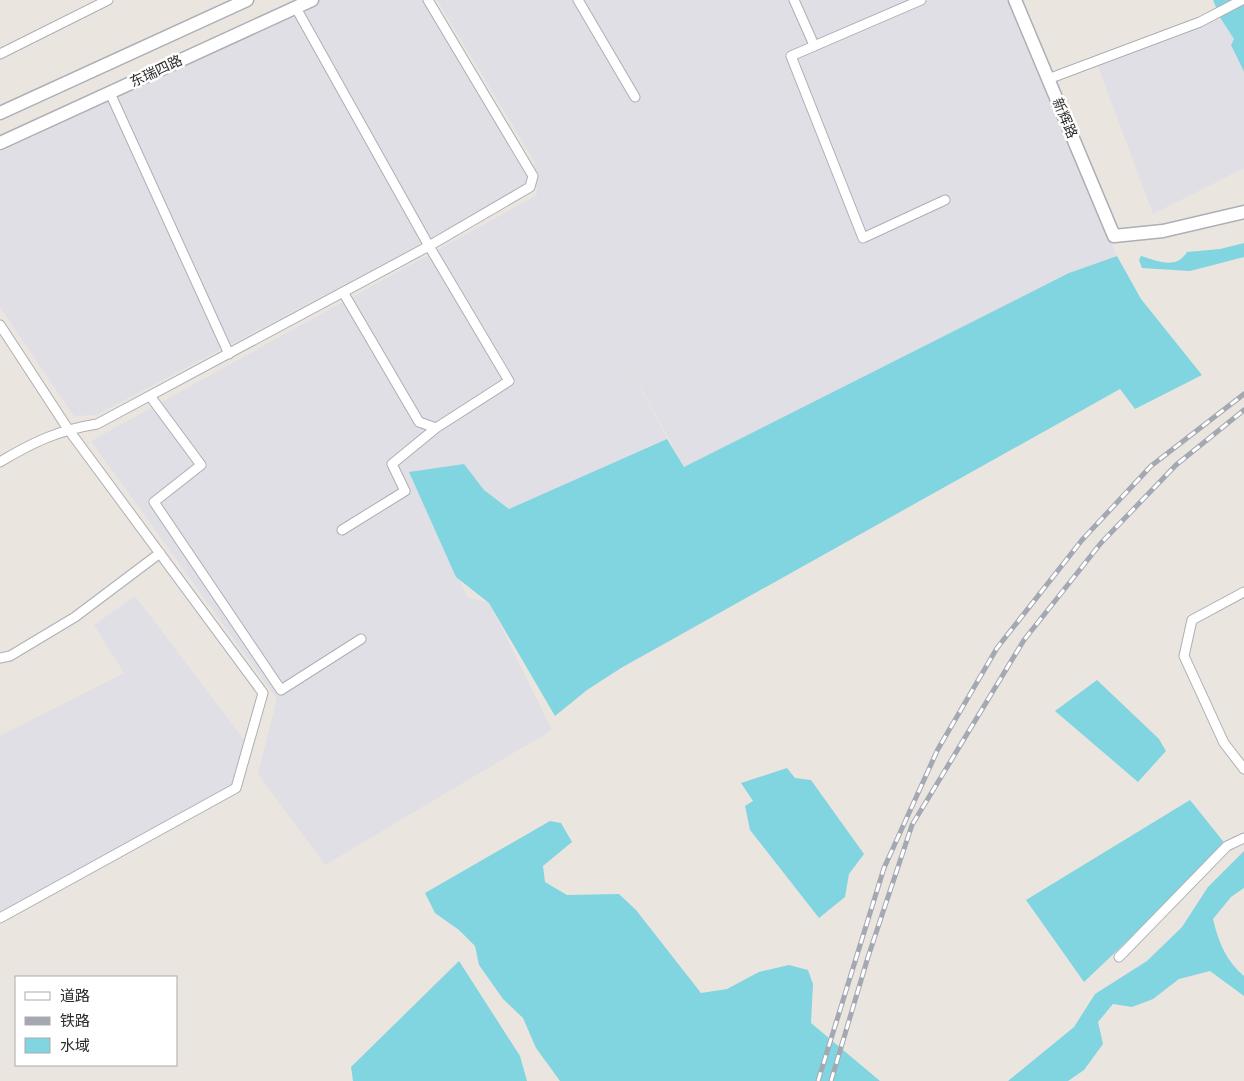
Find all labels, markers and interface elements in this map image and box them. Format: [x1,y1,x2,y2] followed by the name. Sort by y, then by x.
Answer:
[127,51,185,90] street label: 东瑞四路
[1049,95,1081,140] street label: 新辉路
[15,976,178,1066] legend
[60,986,90,1004] text: 道路
[60,1011,90,1029] text: 铁路
[60,1036,90,1054] text: 水域

